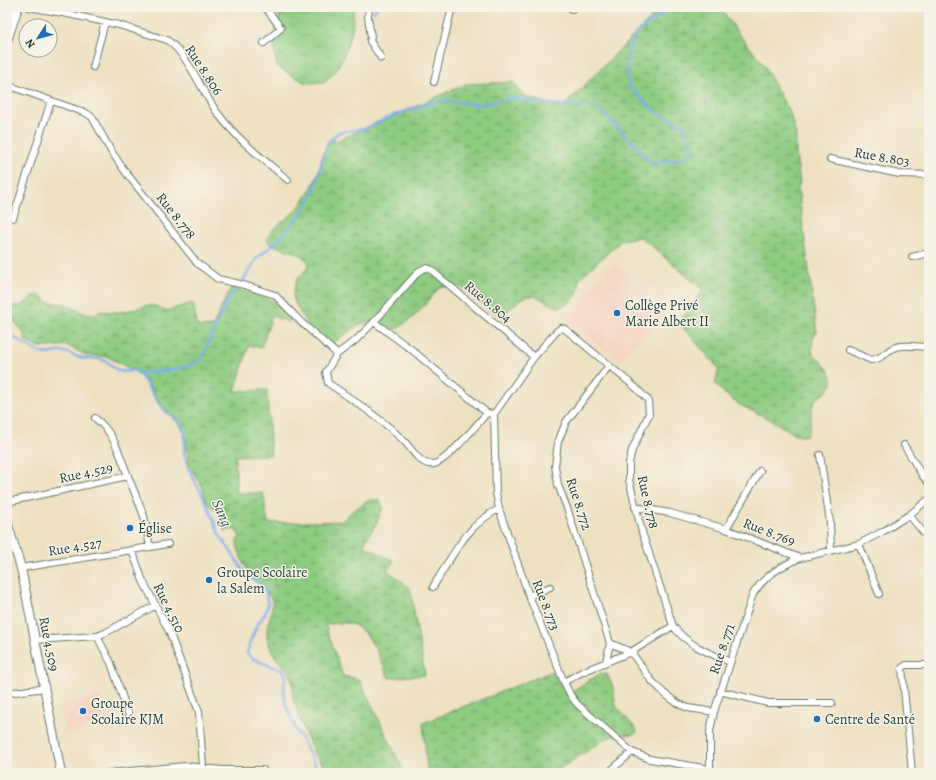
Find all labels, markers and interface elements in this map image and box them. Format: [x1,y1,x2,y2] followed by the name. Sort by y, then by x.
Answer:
[18,18,58,58] north arrow
[22,36,39,51] text: N
[181,41,227,99] street label: Rue 8.806
[853,143,911,171] street label: Rue 8.803
[152,189,200,243] street label: Rue 8.778
[460,277,516,327] street label: Rue 8.804
[625,296,709,331] place label: Collège Privé Marie Albert II
[612,308,622,318] marker: Collège Privé Marie Albert II
[57,458,115,488] street label: Rue 4.529
[633,473,663,531] street label: Rue 8.778
[562,475,597,533] street label: Rue 8.772
[207,496,237,530] water label: Sang
[740,513,798,551] street label: Rue 8.769
[138,519,172,538] place label: Église
[125,523,135,533] marker: Église
[47,533,103,561] street label: Rue 4.527
[217,563,307,598] place label: Groupe Scolaire la Salem
[204,575,214,585] marker: Groupe Scolaire la Salem
[528,577,564,633] street label: Rue 8.773
[149,580,189,636] street label: Rue 4.510
[34,615,64,673] street label: Rue 4.509
[704,621,740,677] street label: Rue 8.771
[91,694,164,729] place label: Groupe Scolaire KJM
[78,706,88,716] marker: Groupe Scolaire KJM
[825,710,915,729] place label: Centre de Santé
[812,714,822,724] marker: Centre de Santé

